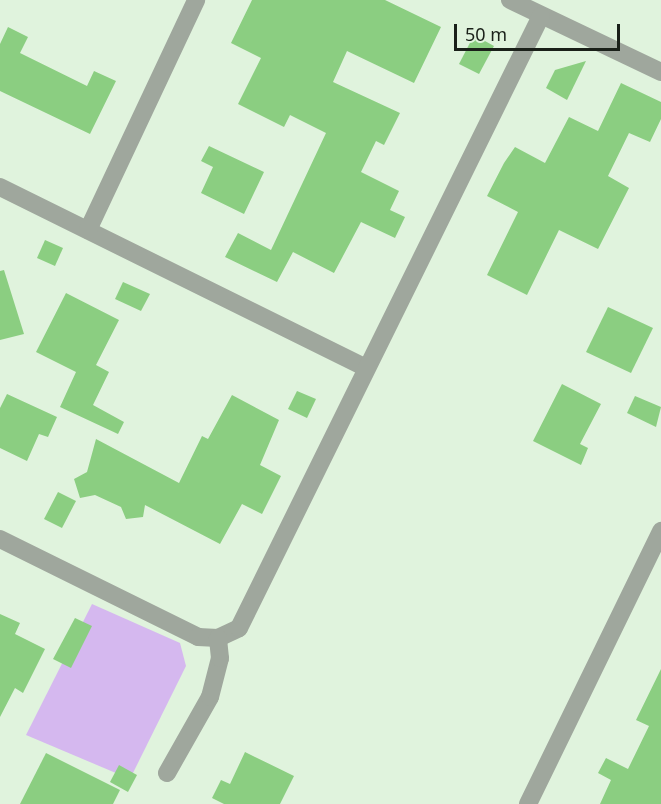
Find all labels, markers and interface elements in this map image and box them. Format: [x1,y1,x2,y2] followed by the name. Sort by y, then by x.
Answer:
[457,12,624,50] scale bar
[465,22,507,46] text: 50 m

